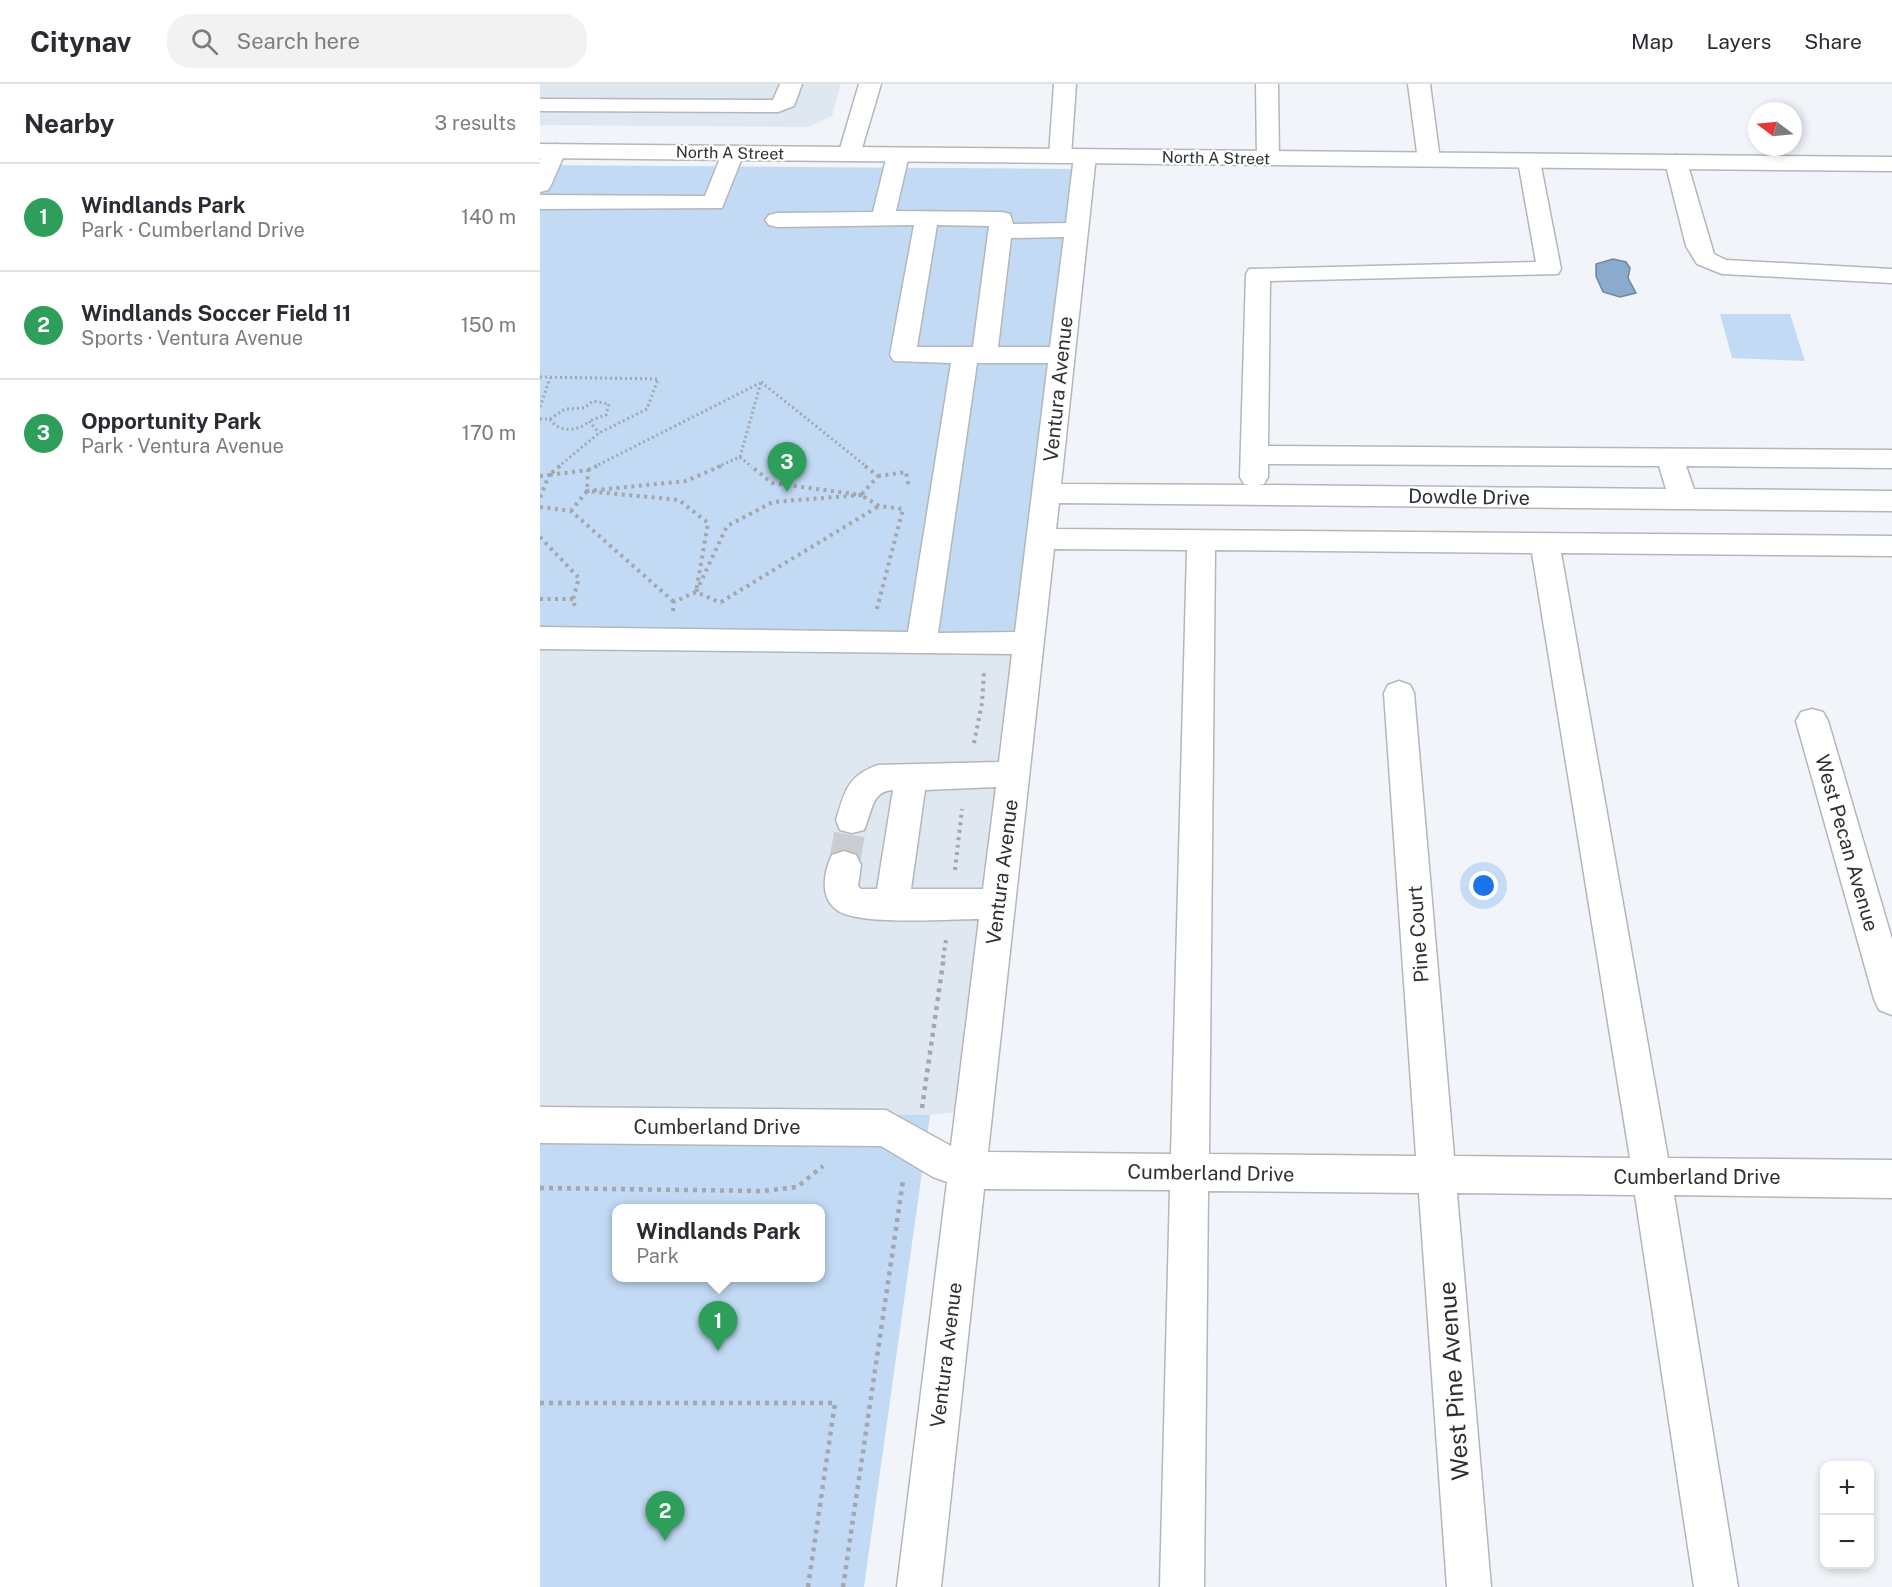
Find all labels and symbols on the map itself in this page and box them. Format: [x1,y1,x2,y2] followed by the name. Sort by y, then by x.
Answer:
[1748,102,1802,156] north arrow
[676,143,784,163] street label: North A Street
[1162,148,1270,168] street label: North A Street
[1038,315,1078,463] street label: Ventura Avenue
[768,442,806,492] pin: 3
[1408,484,1530,510] street label: Dowdle Drive
[1810,752,1884,934] street label: West Pecan Avenue
[981,798,1023,946] street label: Ventura Avenue
[1469,871,1498,900] your location
[1403,885,1433,983] street label: Pine Court
[633,1115,801,1139] street label: Cumberland Drive
[1127,1160,1295,1186] street label: Cumberland Drive
[1613,1165,1781,1189] street label: Cumberland Drive
[925,1281,967,1429] street label: Ventura Avenue
[1432,1281,1474,1481] street label: West Pine Avenue
[698,1302,738,1351] pin: 1
[646,1492,684,1541] pin: 2

